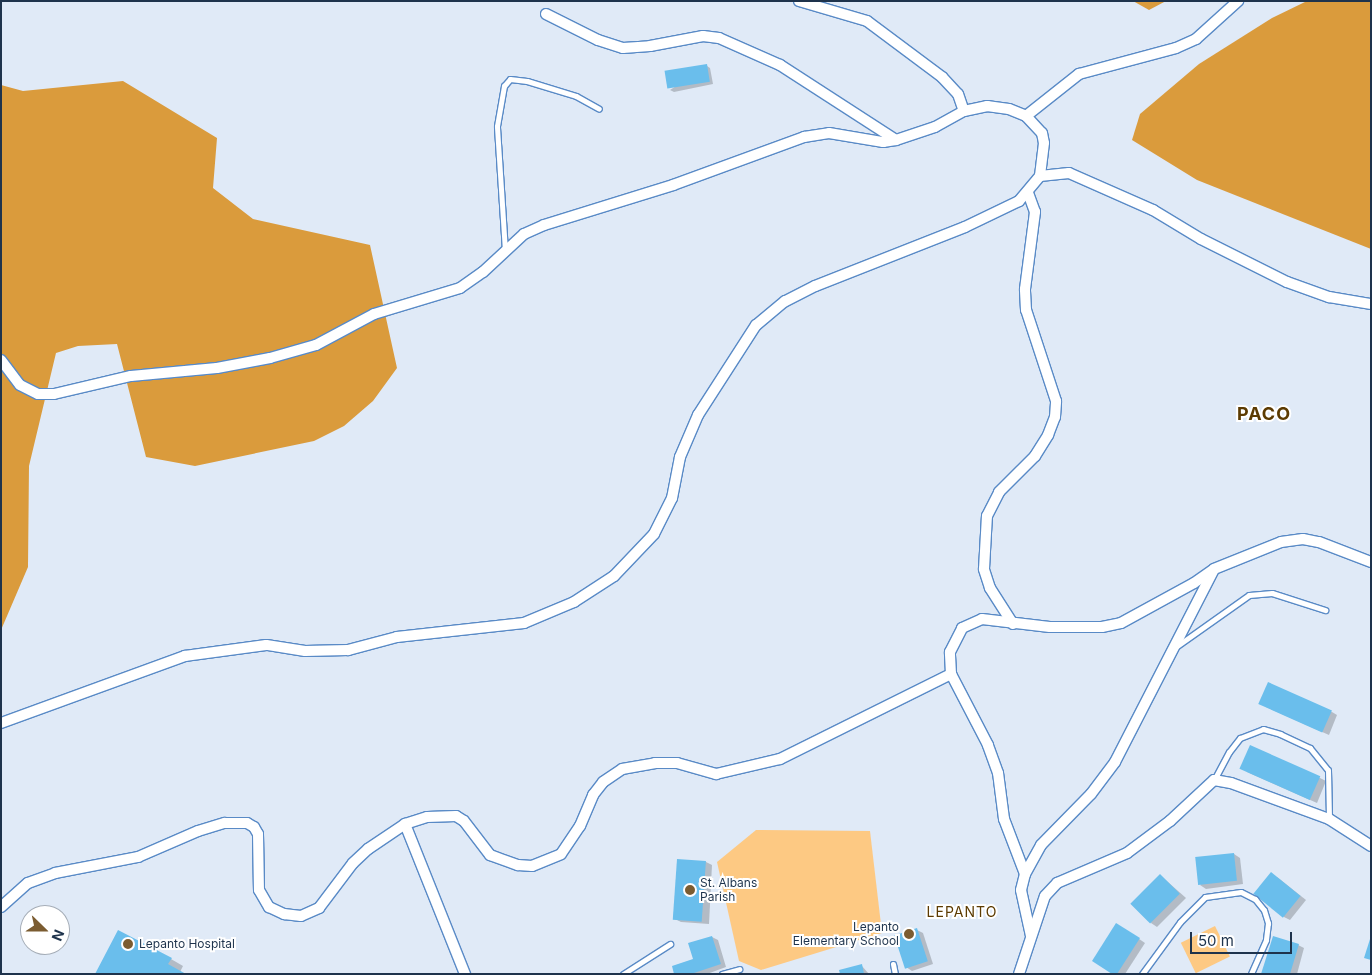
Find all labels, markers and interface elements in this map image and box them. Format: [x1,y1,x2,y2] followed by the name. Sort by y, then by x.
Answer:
[1236,403,1292,425] district label: PACO
[700,876,757,904] place label: St. Albans Parish
[684,884,696,896] marker: St. Albans Parish
[926,904,998,920] district label: LEPANTO
[20,905,70,955] north arrow
[793,920,899,948] place label: Lepanto Elementary School
[1192,922,1294,954] scale bar
[49,927,68,944] text: N
[903,928,915,940] marker: Lepanto Elementary School
[1198,931,1234,950] text: 50 m
[121,937,135,951] marker: Lepanto Hospital
[139,937,235,951] place label: Lepanto Hospital

